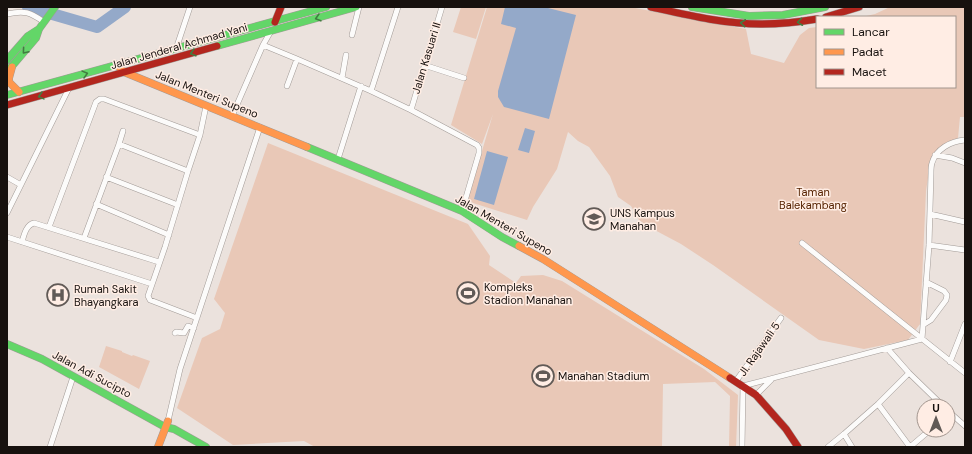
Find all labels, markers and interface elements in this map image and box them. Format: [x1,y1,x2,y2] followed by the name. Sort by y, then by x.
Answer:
[315,13,322,21] one-way arrow
[816,16,956,88] legend
[797,17,803,26] one-way arrow
[740,19,746,28] one-way arrow
[109,20,249,72] street label: Jalan Jenderal Achmad Yani
[408,21,444,95] street label: Jalan Kasuari II
[852,24,890,40] text: Lancar
[852,44,884,60] text: Padat
[22,47,29,54] one-way arrow
[190,48,197,57] one-way arrow
[852,64,887,80] text: Macet
[154,67,260,121] street label: Jalan Menteri Supeno
[81,70,88,79] one-way arrow
[38,91,45,100] one-way arrow
[779,185,847,212] park label: Taman Balekambang
[453,192,555,258] street label: Jalan Menteri Supeno
[581,206,607,232] school or university icon: UNS Kampus Manahan
[610,206,675,233] place label: UNS Kampus Manahan
[455,280,481,306] sports icon: Kompleks Stadion Manahan
[484,280,572,307] place label: Kompleks Stadion Manahan
[45,282,71,308] hospital icon: Rumah Sakit Bhayangkara
[74,282,139,309] place label: Rumah Sakit Bhayangkara
[735,319,783,379] street label: Jl. Rajawali 5
[50,347,134,401] street label: Jalan Adi Sucipto
[530,363,556,389] sports icon: Manahan Stadium
[558,369,650,383] place label: Manahan Stadium
[916,398,956,438] north arrow
[932,401,940,415] text: U

